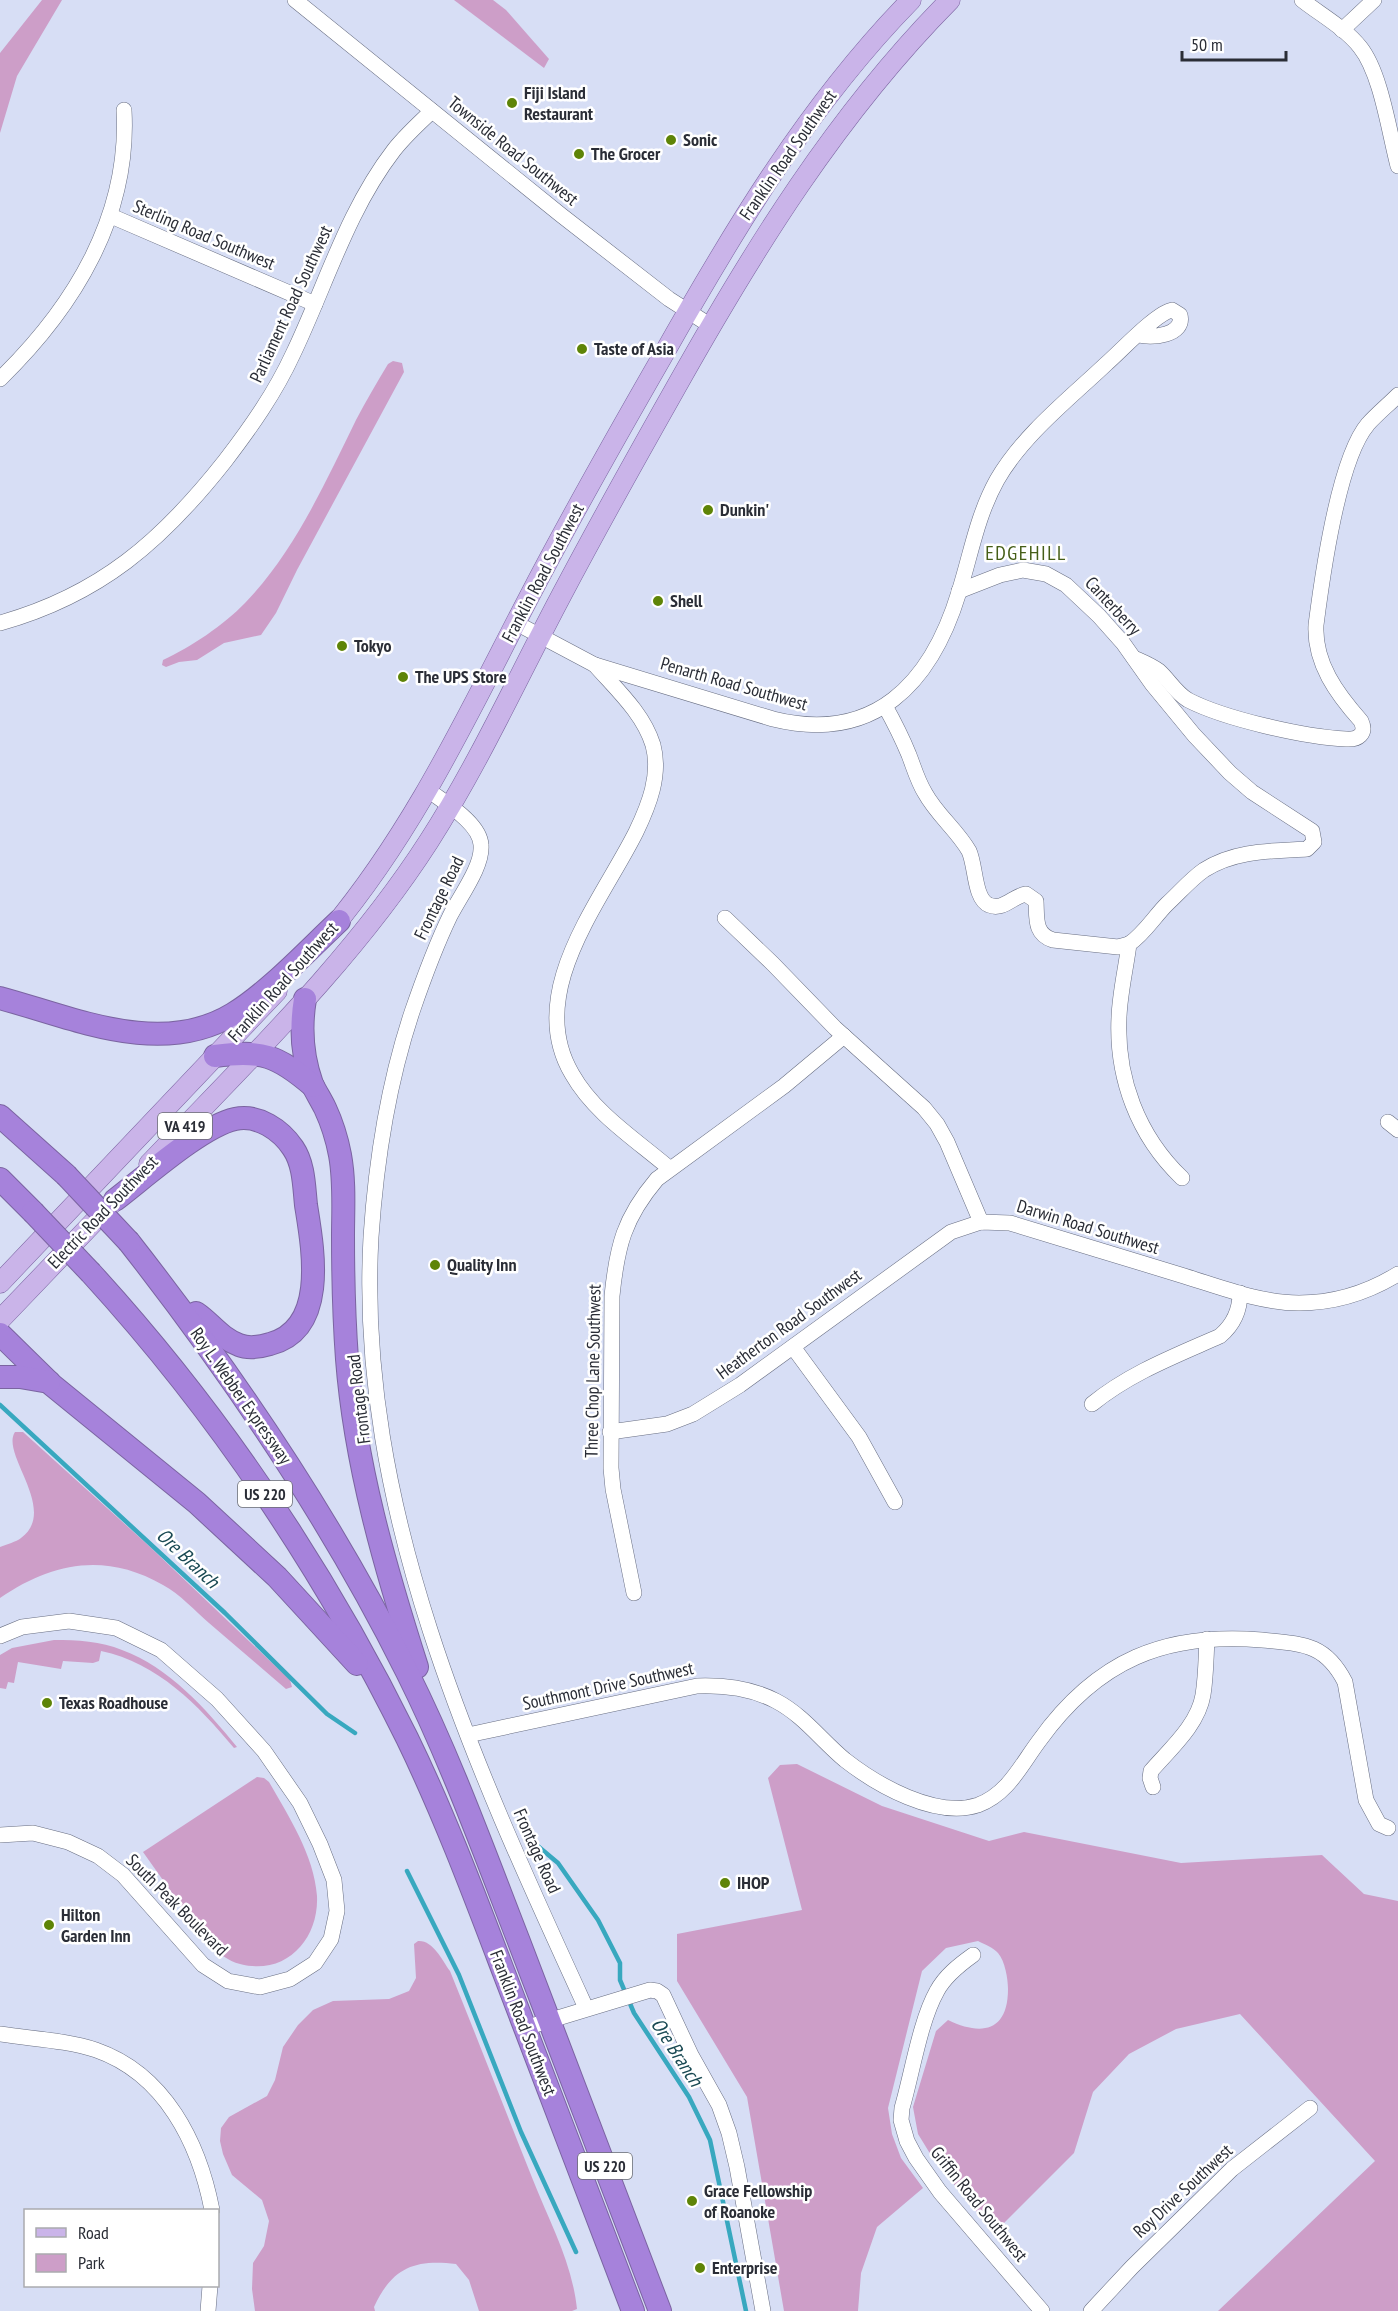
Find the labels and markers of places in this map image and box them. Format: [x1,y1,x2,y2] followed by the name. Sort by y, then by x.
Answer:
[524,81,594,125] place label: Fiji Island Restaurant
[505,96,519,110] marker: Fiji Island Restaurant
[683,128,718,151] place label: Sonic
[664,133,678,147] marker: Sonic
[591,142,661,165] place label: The Grocer
[572,147,586,161] marker: The Grocer
[594,337,674,360] place label: Taste of Asia
[575,342,589,356] marker: Taste of Asia
[720,498,769,521] place label: Dunkin'
[701,503,715,517] marker: Dunkin'
[670,589,703,612] place label: Shell
[651,594,665,608] marker: Shell
[354,634,391,657] place label: Tokyo
[335,639,349,653] marker: Tokyo
[415,665,507,688] place label: The UPS Store
[396,670,410,684] marker: The UPS Store
[447,1253,517,1276] place label: Quality Inn
[428,1258,442,1272] marker: Quality Inn
[59,1691,169,1714] place label: Texas Roadhouse
[40,1696,54,1710] marker: Texas Roadhouse
[737,1871,770,1894] place label: IHOP
[718,1876,732,1890] marker: IHOP
[61,1903,131,1947] place label: Hilton Garden Inn
[42,1918,56,1932] marker: Hilton Garden Inn
[704,2179,812,2223] place label: Grace Fellowship of Roanoke
[685,2194,699,2208] marker: Grace Fellowship of Roanoke
[712,2256,778,2279] place label: Enterprise
[693,2261,707,2275] marker: Enterprise

